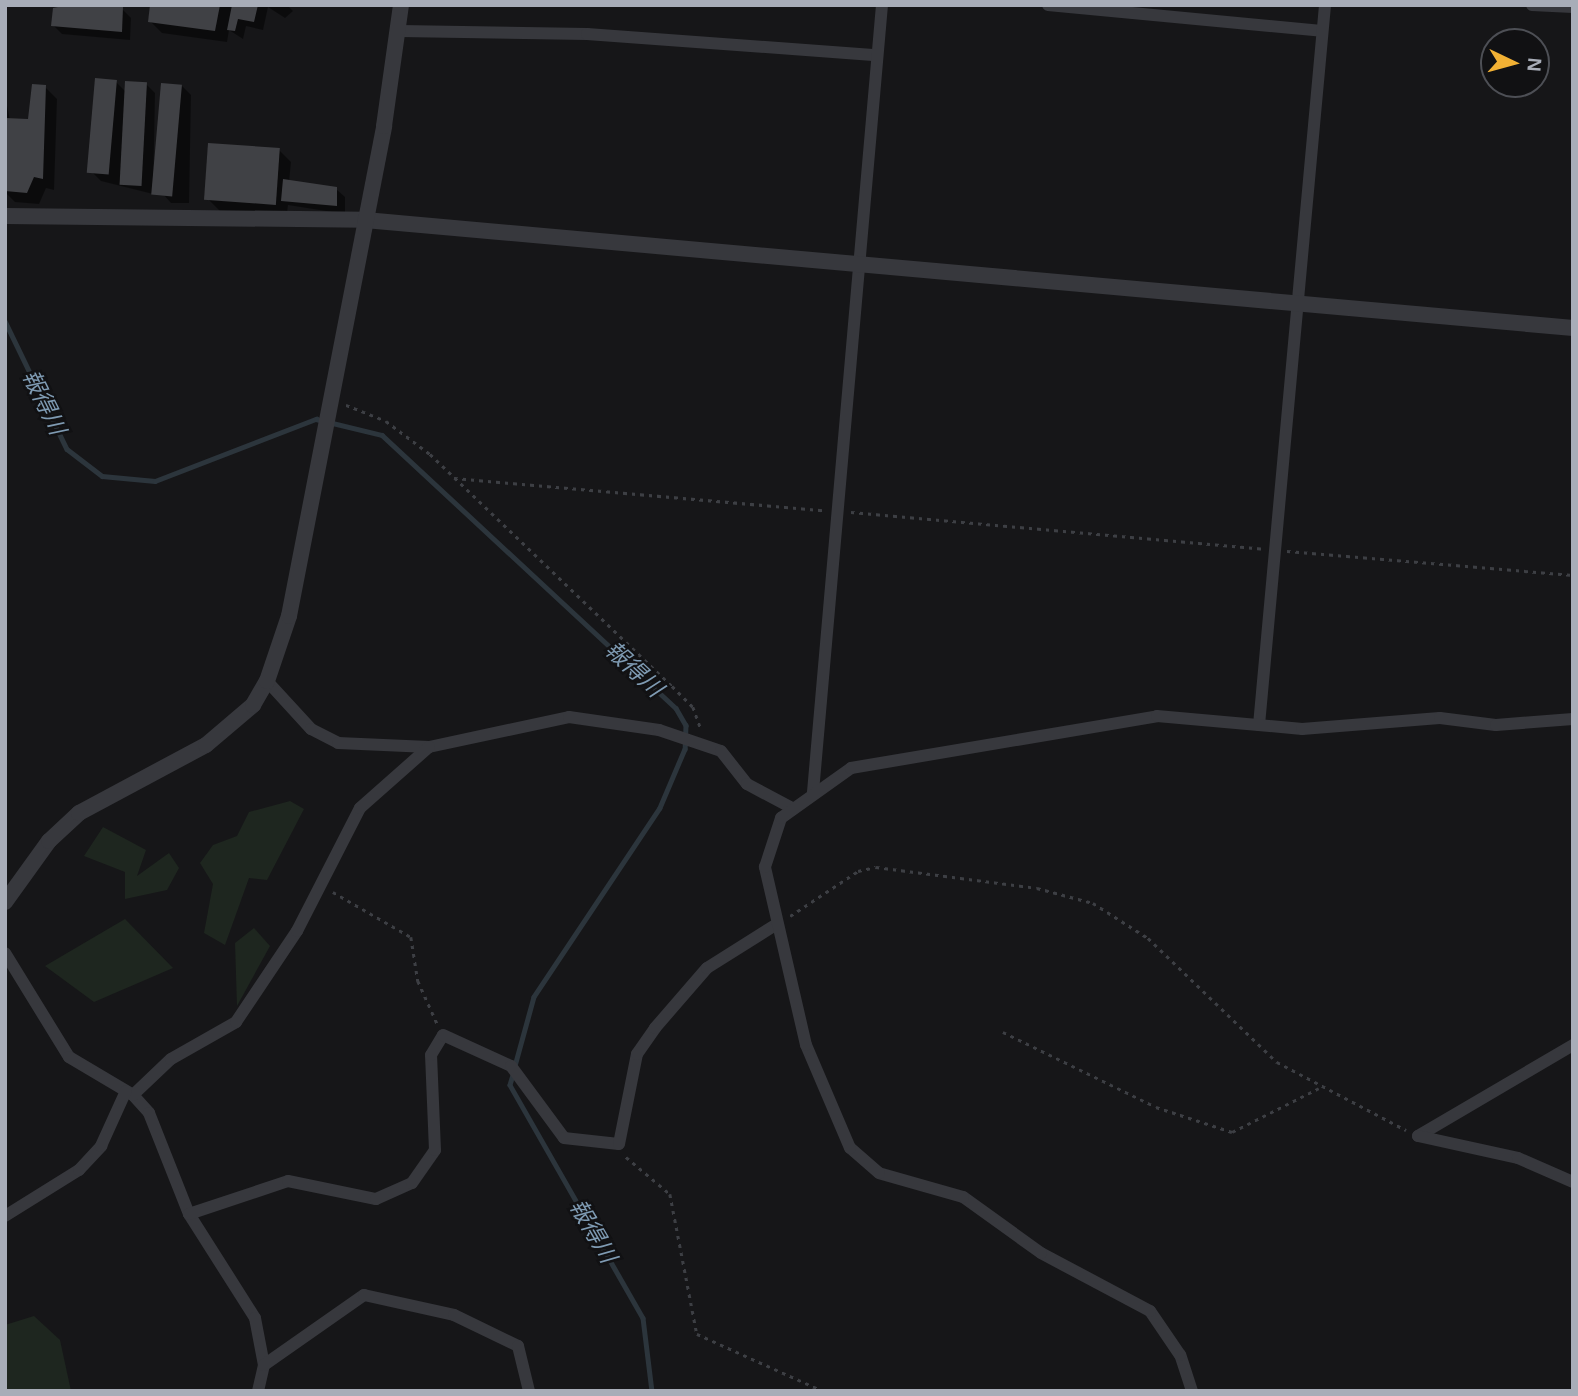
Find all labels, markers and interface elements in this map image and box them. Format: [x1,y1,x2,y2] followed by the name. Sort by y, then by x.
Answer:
[1480,28,1550,98] north arrow
[1523,57,1545,72] text: N
[16,365,72,439] water label: 報得川
[599,635,669,703] water label: 報得川
[564,1194,622,1268] water label: 報得川

